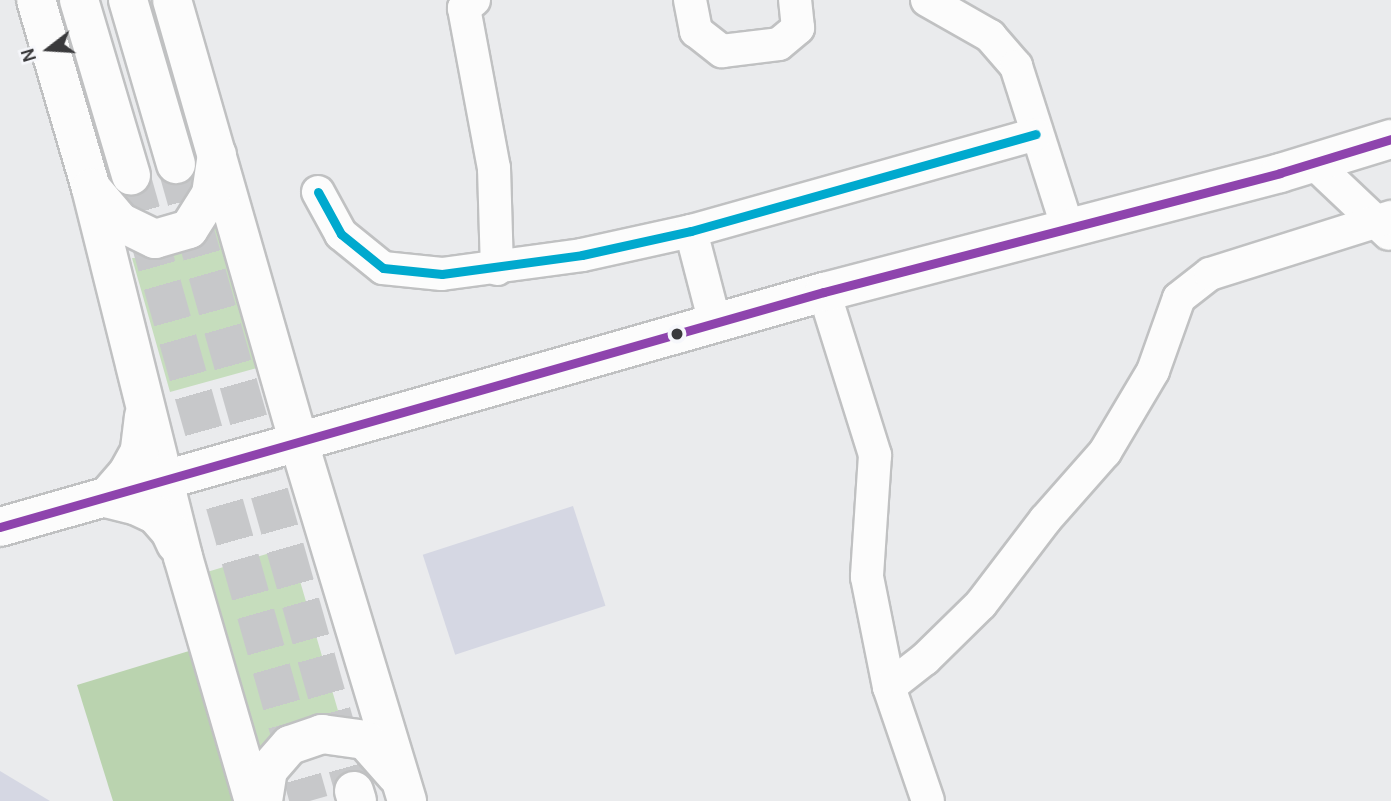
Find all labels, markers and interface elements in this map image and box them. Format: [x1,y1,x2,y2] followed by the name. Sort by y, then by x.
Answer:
[14,14,84,84] north arrow
[16,45,41,65] text: N
[670,327,684,341] unlabelled marker

